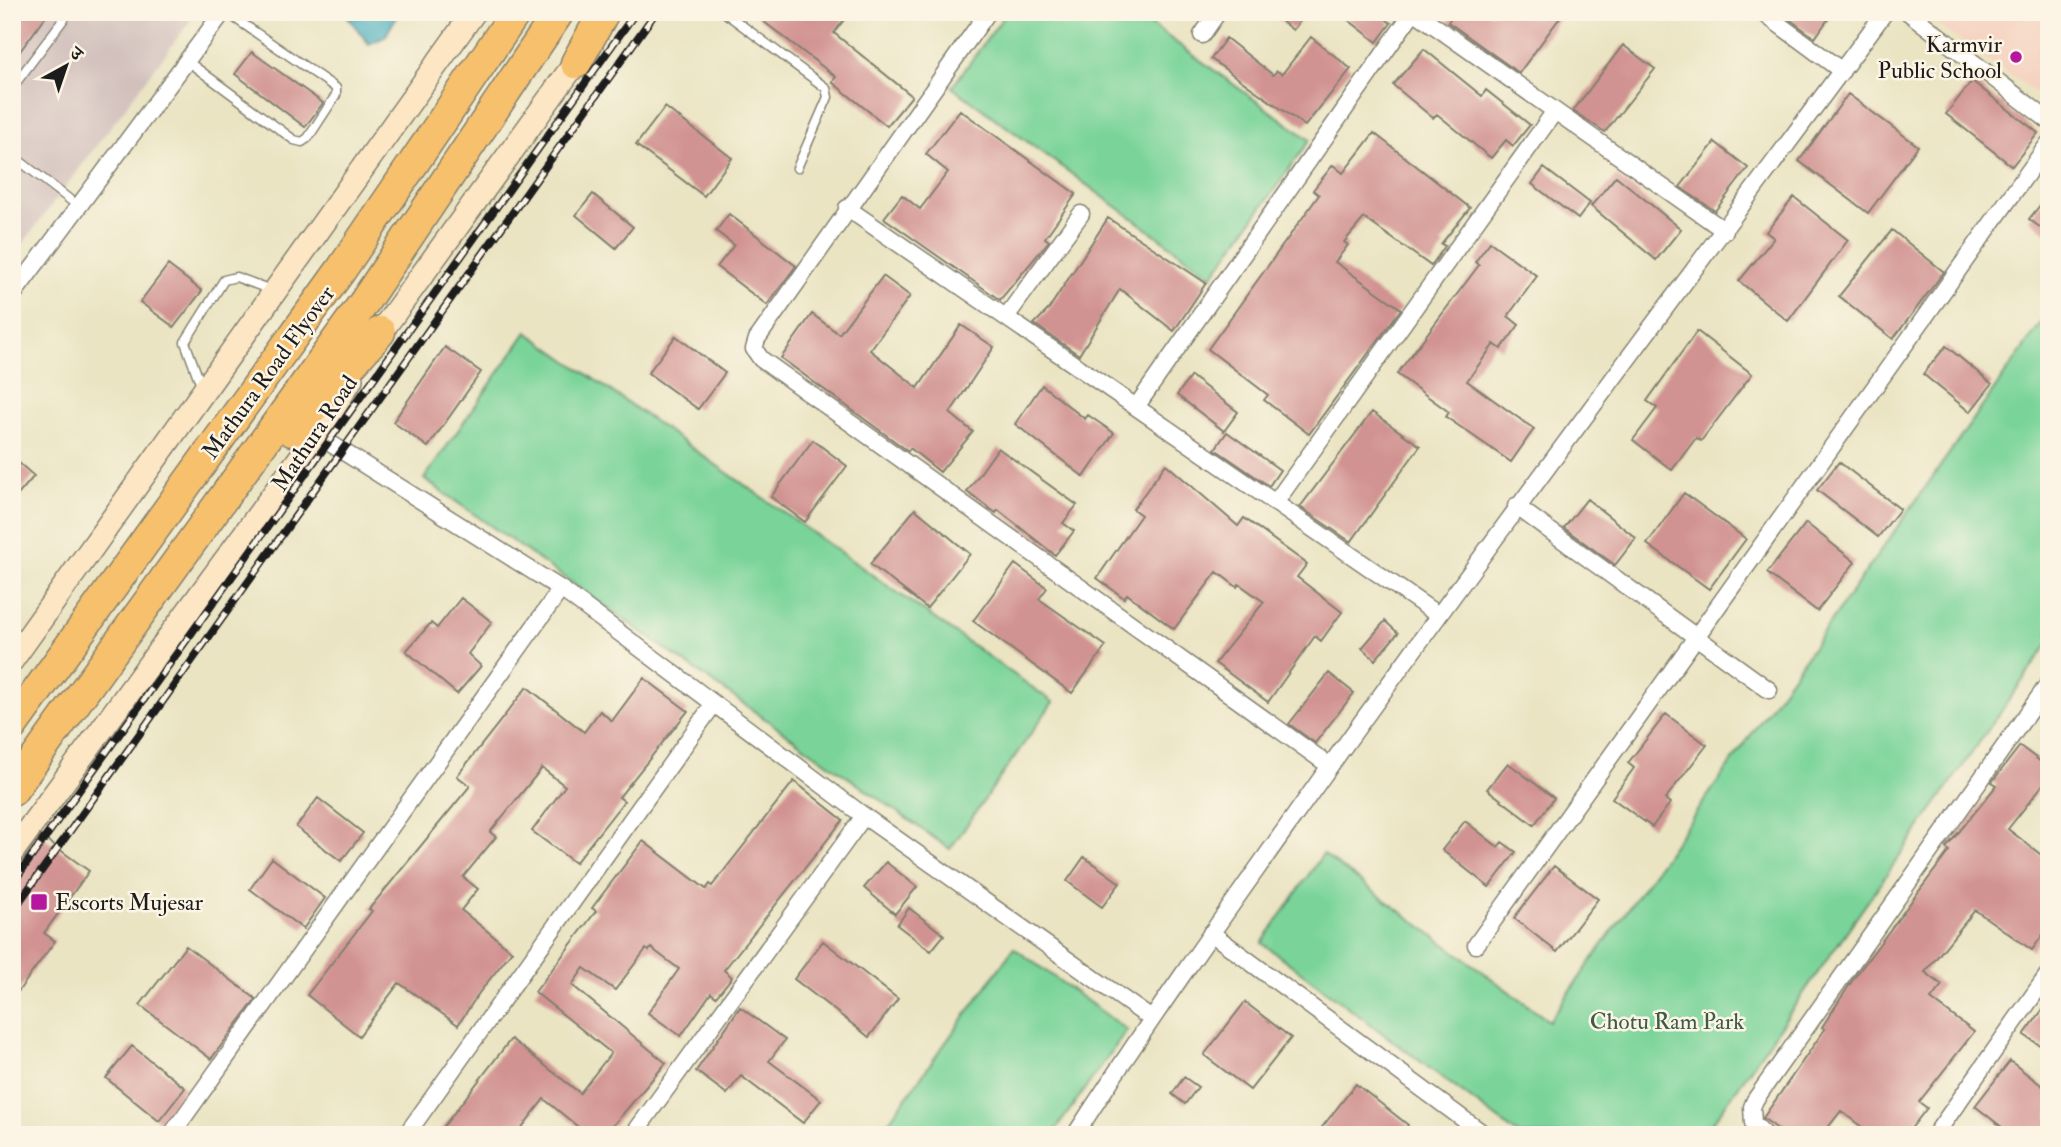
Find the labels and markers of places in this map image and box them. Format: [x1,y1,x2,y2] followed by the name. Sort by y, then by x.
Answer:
[1877,30,2002,85] place label: Karmvir Public School
[2008,49,2024,65] marker: Karmvir Public School
[55,888,204,917] place label: Escorts Mujesar
[29,892,49,912] marker: Escorts Mujesar

